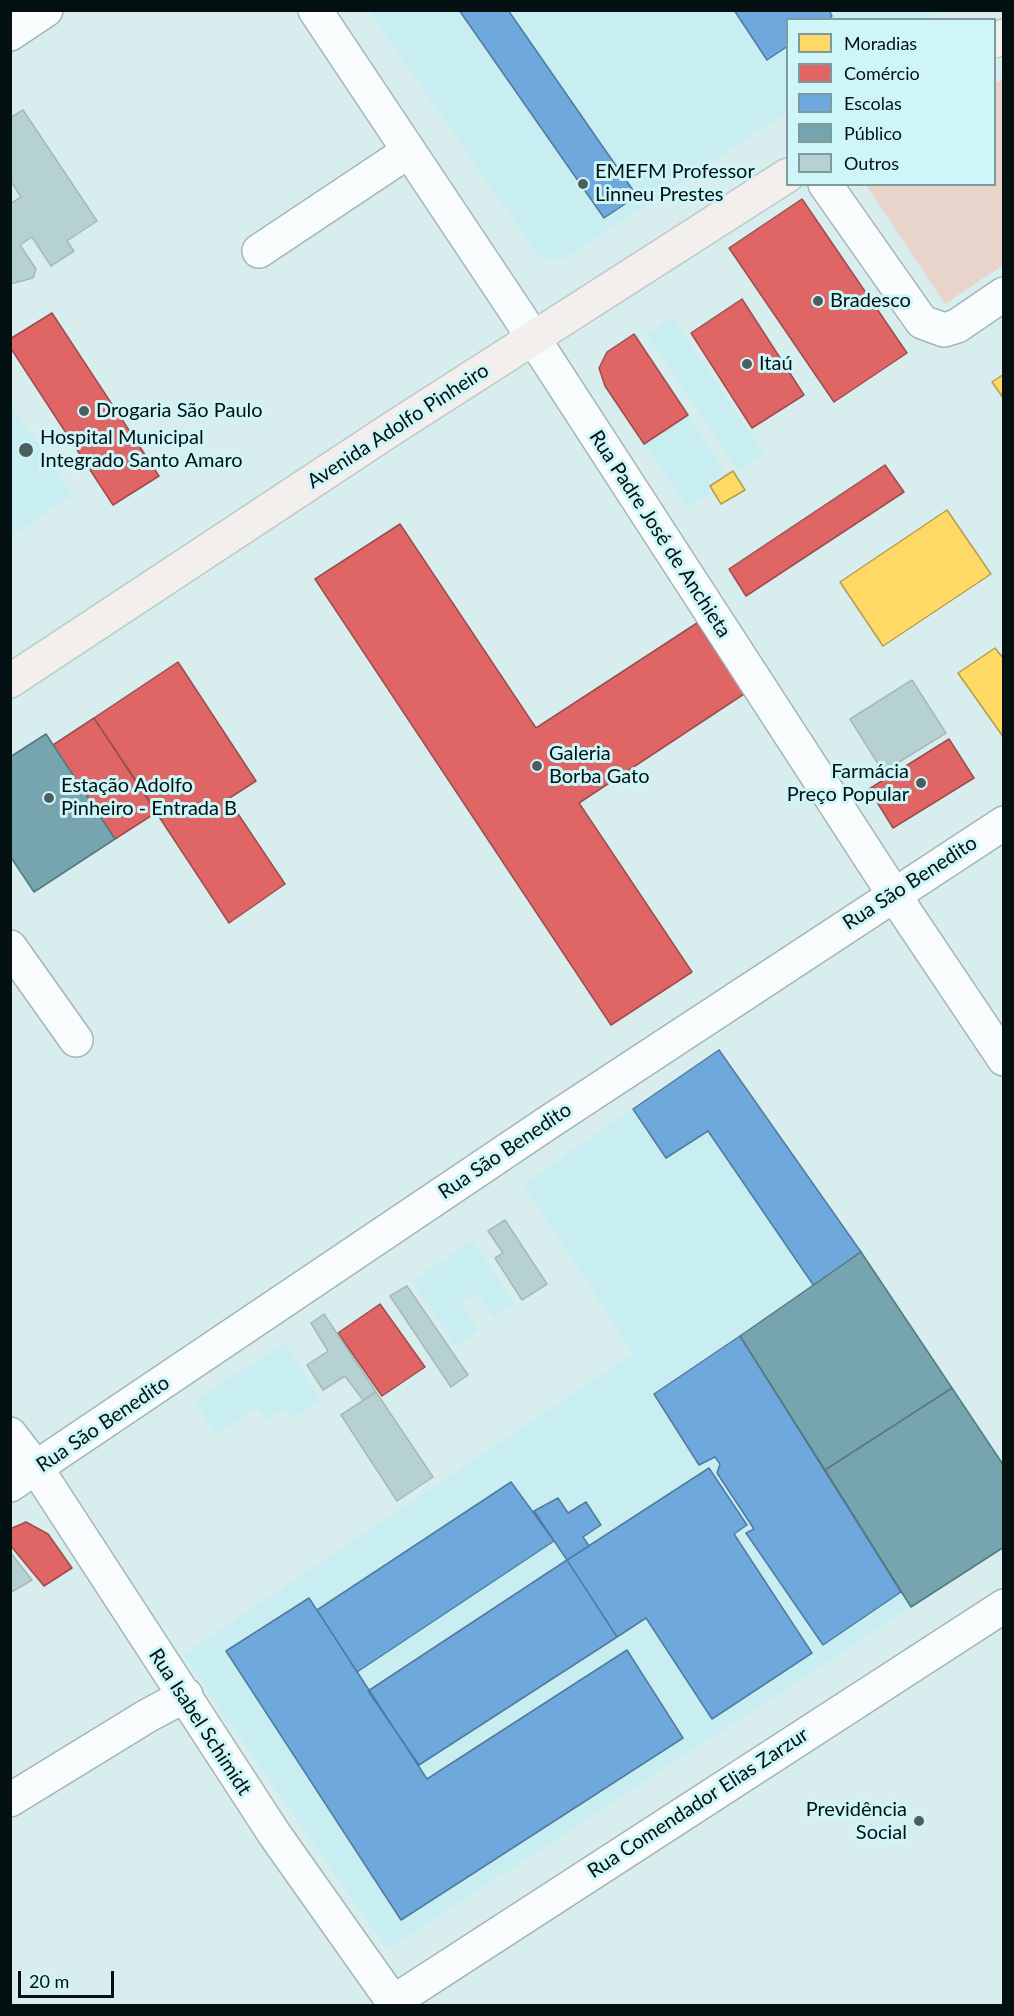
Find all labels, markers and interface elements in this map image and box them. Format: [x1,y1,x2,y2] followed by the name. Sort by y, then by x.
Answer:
[786,18,996,186] legend
[844,32,917,54] text: Moradias
[844,62,920,84] text: Comércio
[844,92,902,114] text: Escolas
[844,122,902,144] text: Público
[844,152,899,174] text: Outros
[595,160,755,207] place label: EMEFM Professor Linneu Prestes
[576,177,590,191] marker: EMEFM Professor Linneu Prestes
[830,289,911,313] place label: Bradesco
[811,294,825,308] marker: Bradesco
[759,352,793,376] place label: Itaú
[740,357,754,371] marker: Itaú
[303,358,493,494] street label: Avenida Adolfo Pinheiro
[96,399,263,423] place label: Drogaria São Paulo
[77,404,91,418] marker: Drogaria São Paulo
[40,426,243,473] place label: Hospital Municipal Integrado Santo Amaro
[584,426,736,642] street label: Rua Padre José de Anchieta
[17,441,35,459] marker: Hospital Municipal Integrado Santo Amaro
[549,742,649,789] place label: Galeria Borba Gato
[530,759,544,773] marker: Galeria Borba Gato
[787,760,909,807] place label: Farmácia Preço Popular
[61,774,237,821] place label: Estação Adolfo Pinheiro - Entrada B
[914,776,928,790] marker: Farmácia Preço Popular
[42,791,56,805] marker: Estação Adolfo Pinheiro - Entrada B
[838,831,982,935] street label: Rua São Benedito
[434,1098,576,1204] street label: Rua São Benedito
[32,1371,174,1477] street label: Rua São Benedito
[144,1644,256,1800] street label: Rua Isabel Schimidt
[583,1723,813,1883] street label: Rua Comendador Elias Zarzur
[806,1798,907,1845] place label: Previdência Social
[912,1814,926,1828] marker: Previdência Social
[21,1959,117,1997] scale bar
[29,1970,69,1992] text: 20 m

